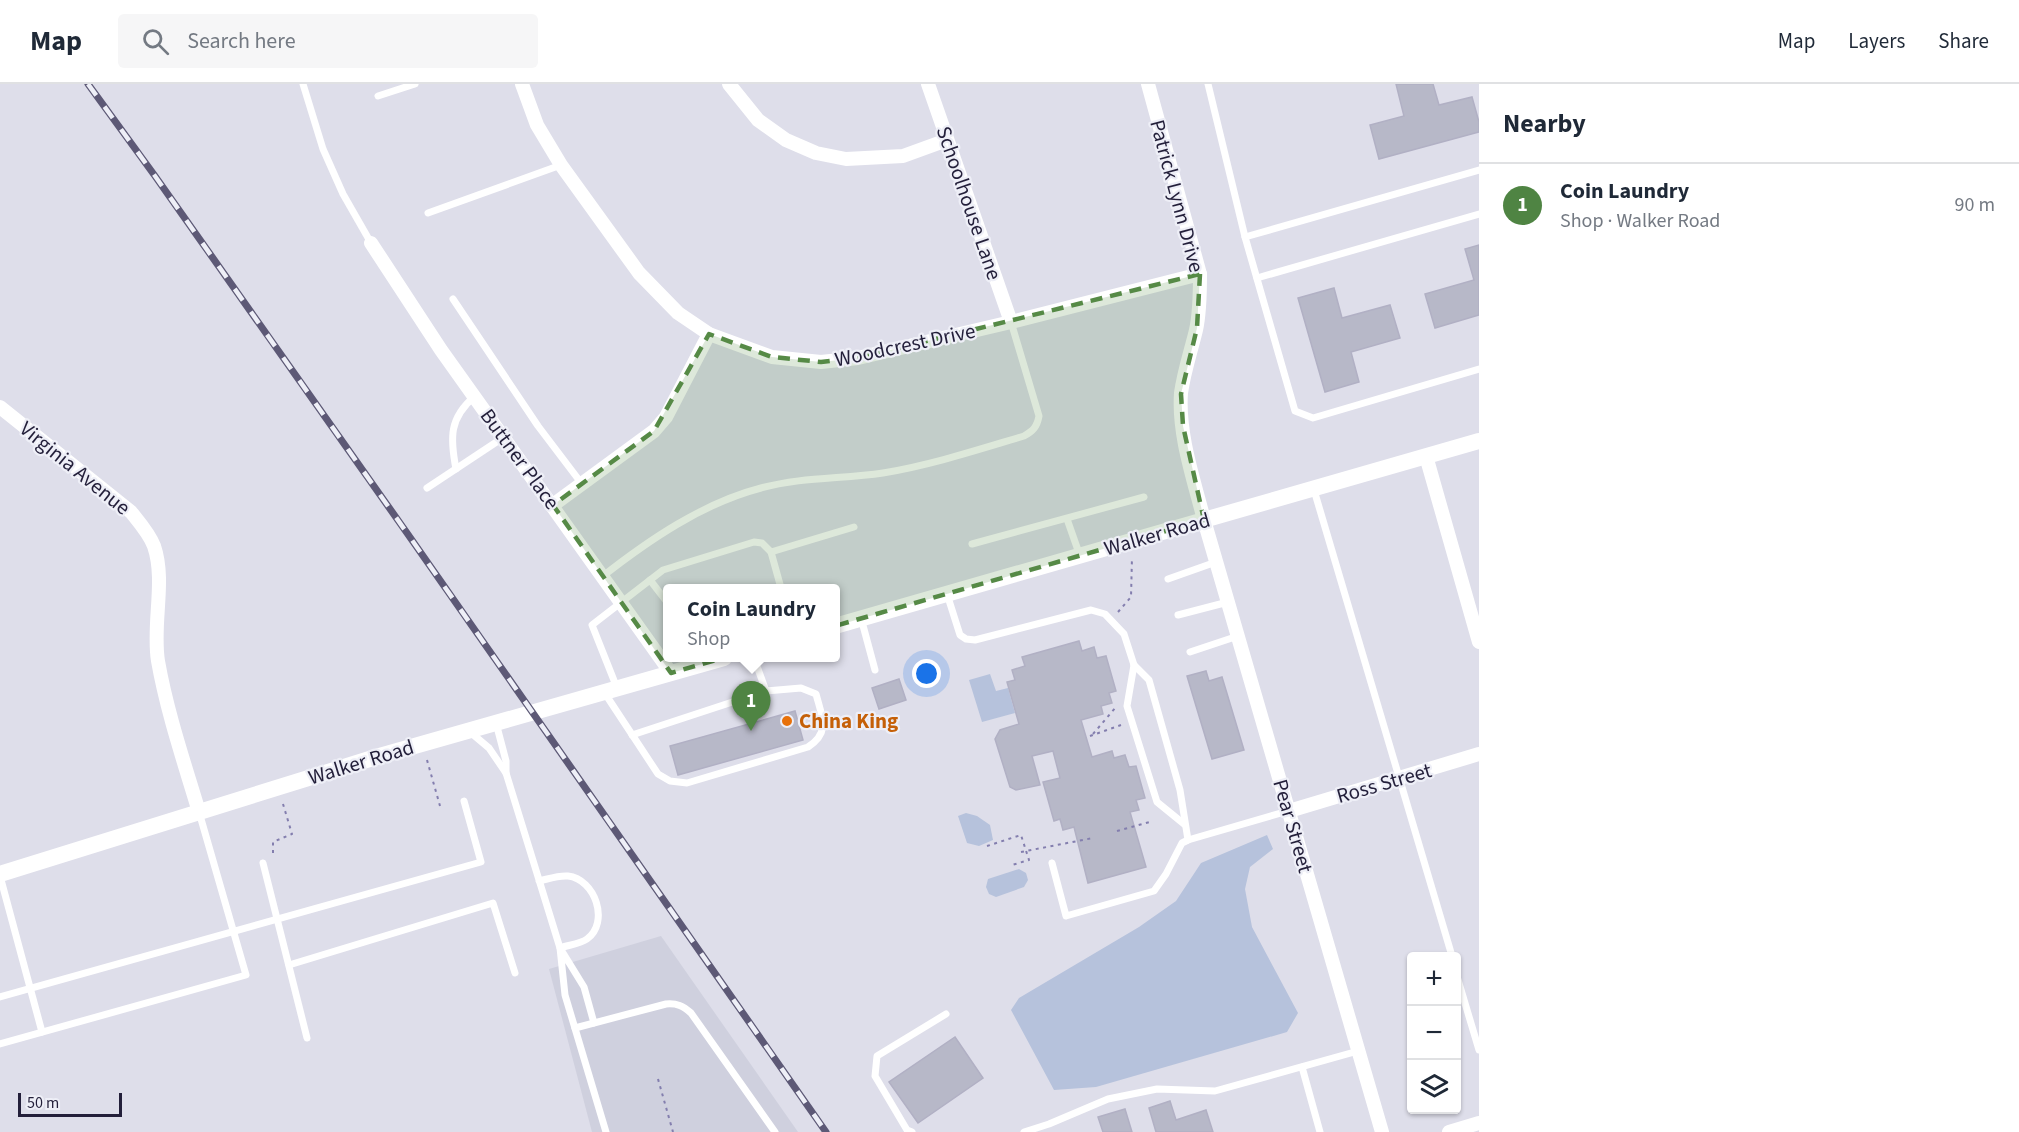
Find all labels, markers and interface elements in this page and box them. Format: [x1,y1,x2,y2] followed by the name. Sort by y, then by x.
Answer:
[118,14,538,68] search box
[30,21,82,61] text: Map
[139,25,172,58] icon: search
[187,25,296,57] text: Search here
[1778,26,1815,56] text: Map
[1848,26,1905,56] text: Layers
[1938,26,1989,56] text: Share
[1503,105,1586,142] text: Nearby
[1142,116,1212,276] street label: Patrick Lynn Drive
[929,122,1009,284] street label: Schoolhouse Lane
[1560,175,1689,207] text: Coin Laundry
[1517,191,1528,219] text: 1
[1955,191,1995,219] text: 90 m
[1560,207,1720,235] text: Shop · Walker Road
[832,315,978,375] street label: Woodcrest Drive
[473,402,567,516] street label: Buttner Place
[13,414,137,522] street label: Virginia Avenue
[1100,505,1214,563] street label: Walker Road
[663,584,840,662] popup
[687,593,816,625] text: Coin Laundry
[687,625,730,653] text: Shop
[912,659,941,688] your location
[732,682,771,731] pin: 1
[799,706,898,736] place label: China King
[780,714,794,728] marker: China King
[304,732,418,792] street label: Walker Road
[1333,755,1435,811] street label: Ross Street
[1265,776,1321,876] street label: Pear Street
[1407,952,1461,1114] map controls
[1407,952,1461,1006] button: +
[1407,1006,1461,1060] button: −
[1407,1060,1461,1114] button: layers
[18,1090,122,1118] scale bar
[27,1092,59,1114] text: 50 m

